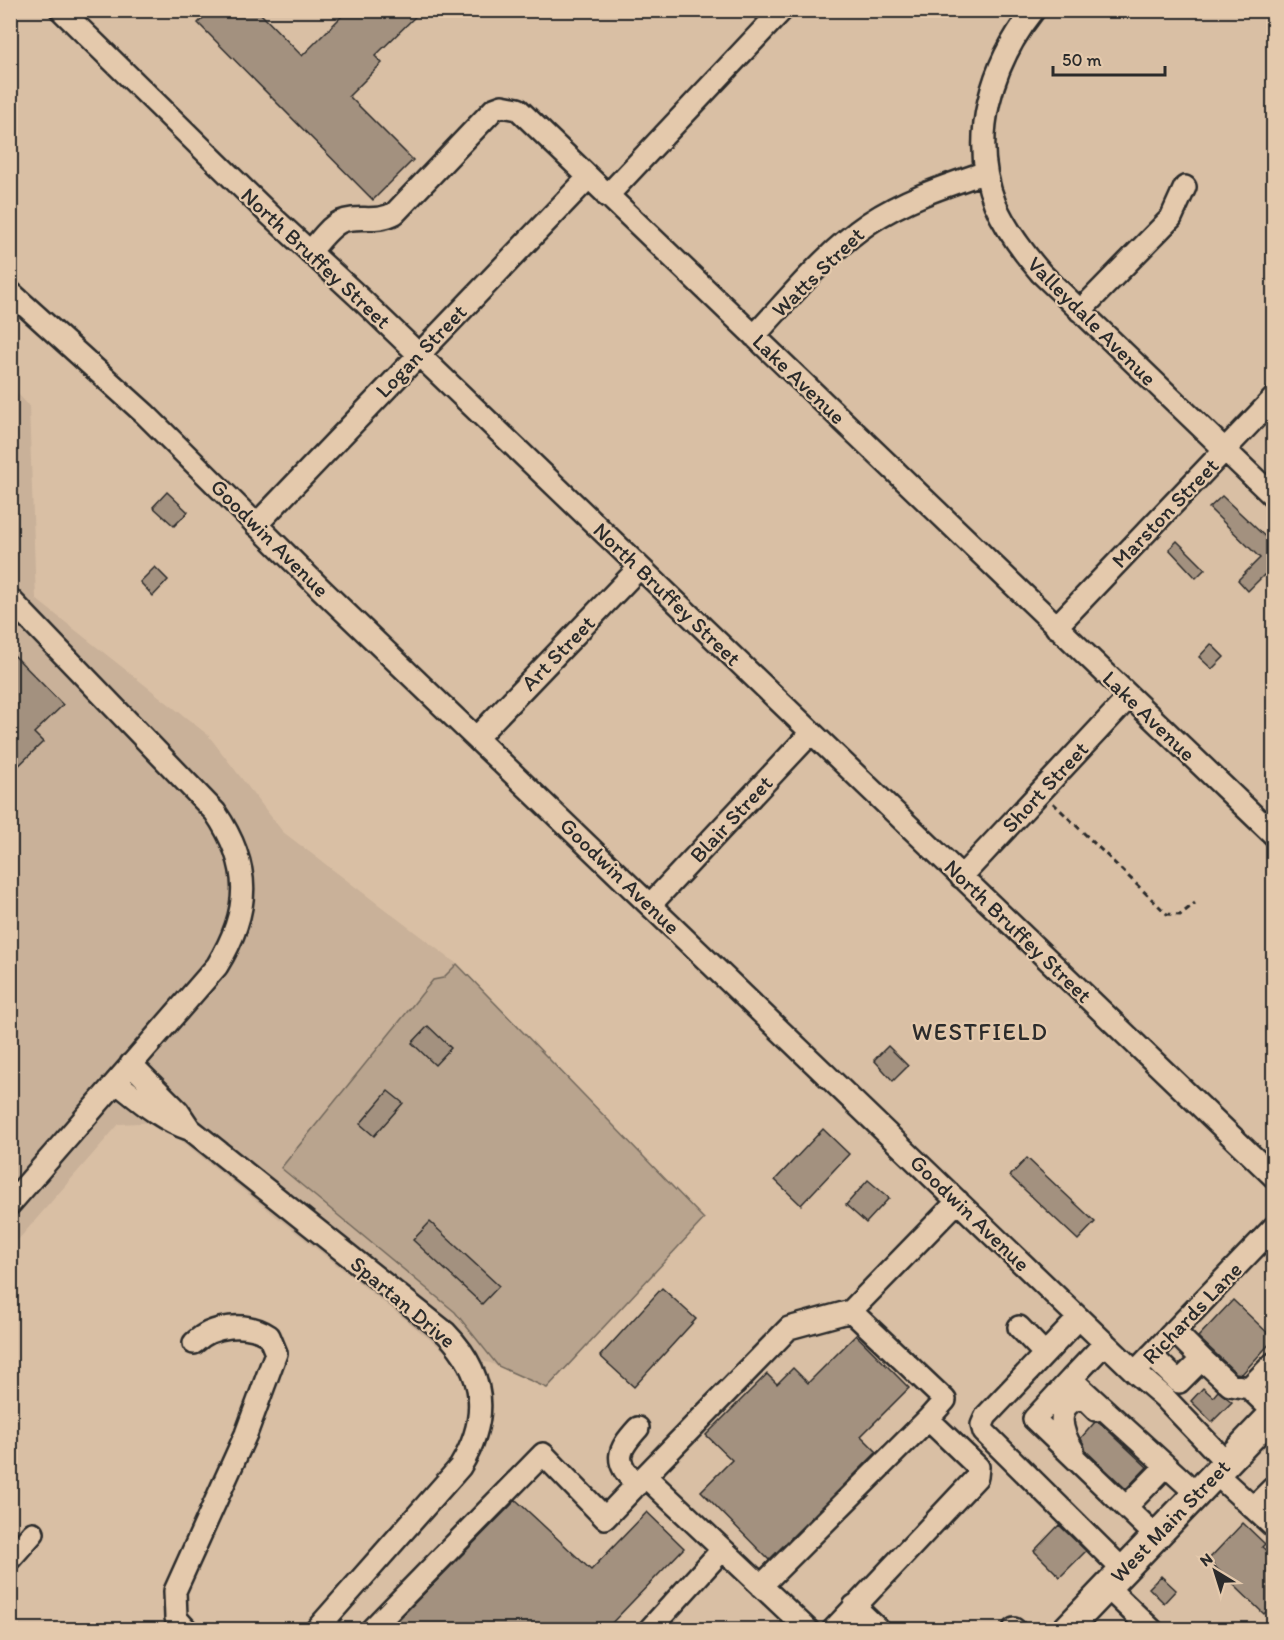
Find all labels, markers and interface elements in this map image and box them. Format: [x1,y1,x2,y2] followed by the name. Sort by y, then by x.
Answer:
[1053,39,1166,77] scale bar
[1062,49,1102,71] text: 50 m
[235,182,397,334] street label: North Bruffey Street
[766,221,870,323] street label: Watts Street
[1022,251,1162,391] street label: Valleydale Avenue
[370,299,472,403] street label: Logan Street
[747,328,851,430] street label: Lake Avenue
[1106,452,1224,574] street label: Marston Street
[205,473,335,603] street label: Goodwin Avenue
[587,517,747,671] street label: North Bruffey Street
[515,610,601,696] street label: Art Street
[1097,665,1201,767] street label: Lake Avenue
[996,736,1094,838] street label: Short Street
[684,770,778,868] street label: Blair Street
[554,812,686,940] street label: Goodwin Avenue
[938,854,1098,1008] street label: North Bruffey Street
[912,1017,1048,1046] district label: WESTFIELD
[904,1149,1036,1277] street label: Goodwin Avenue
[345,1250,461,1354] street label: Spartan Drive
[1136,1256,1248,1370] street label: Richards Lane
[1104,1454,1236,1588] street label: West Main Street
[1185,1541,1245,1601] north arrow
[1196,1549,1216,1570] text: N

